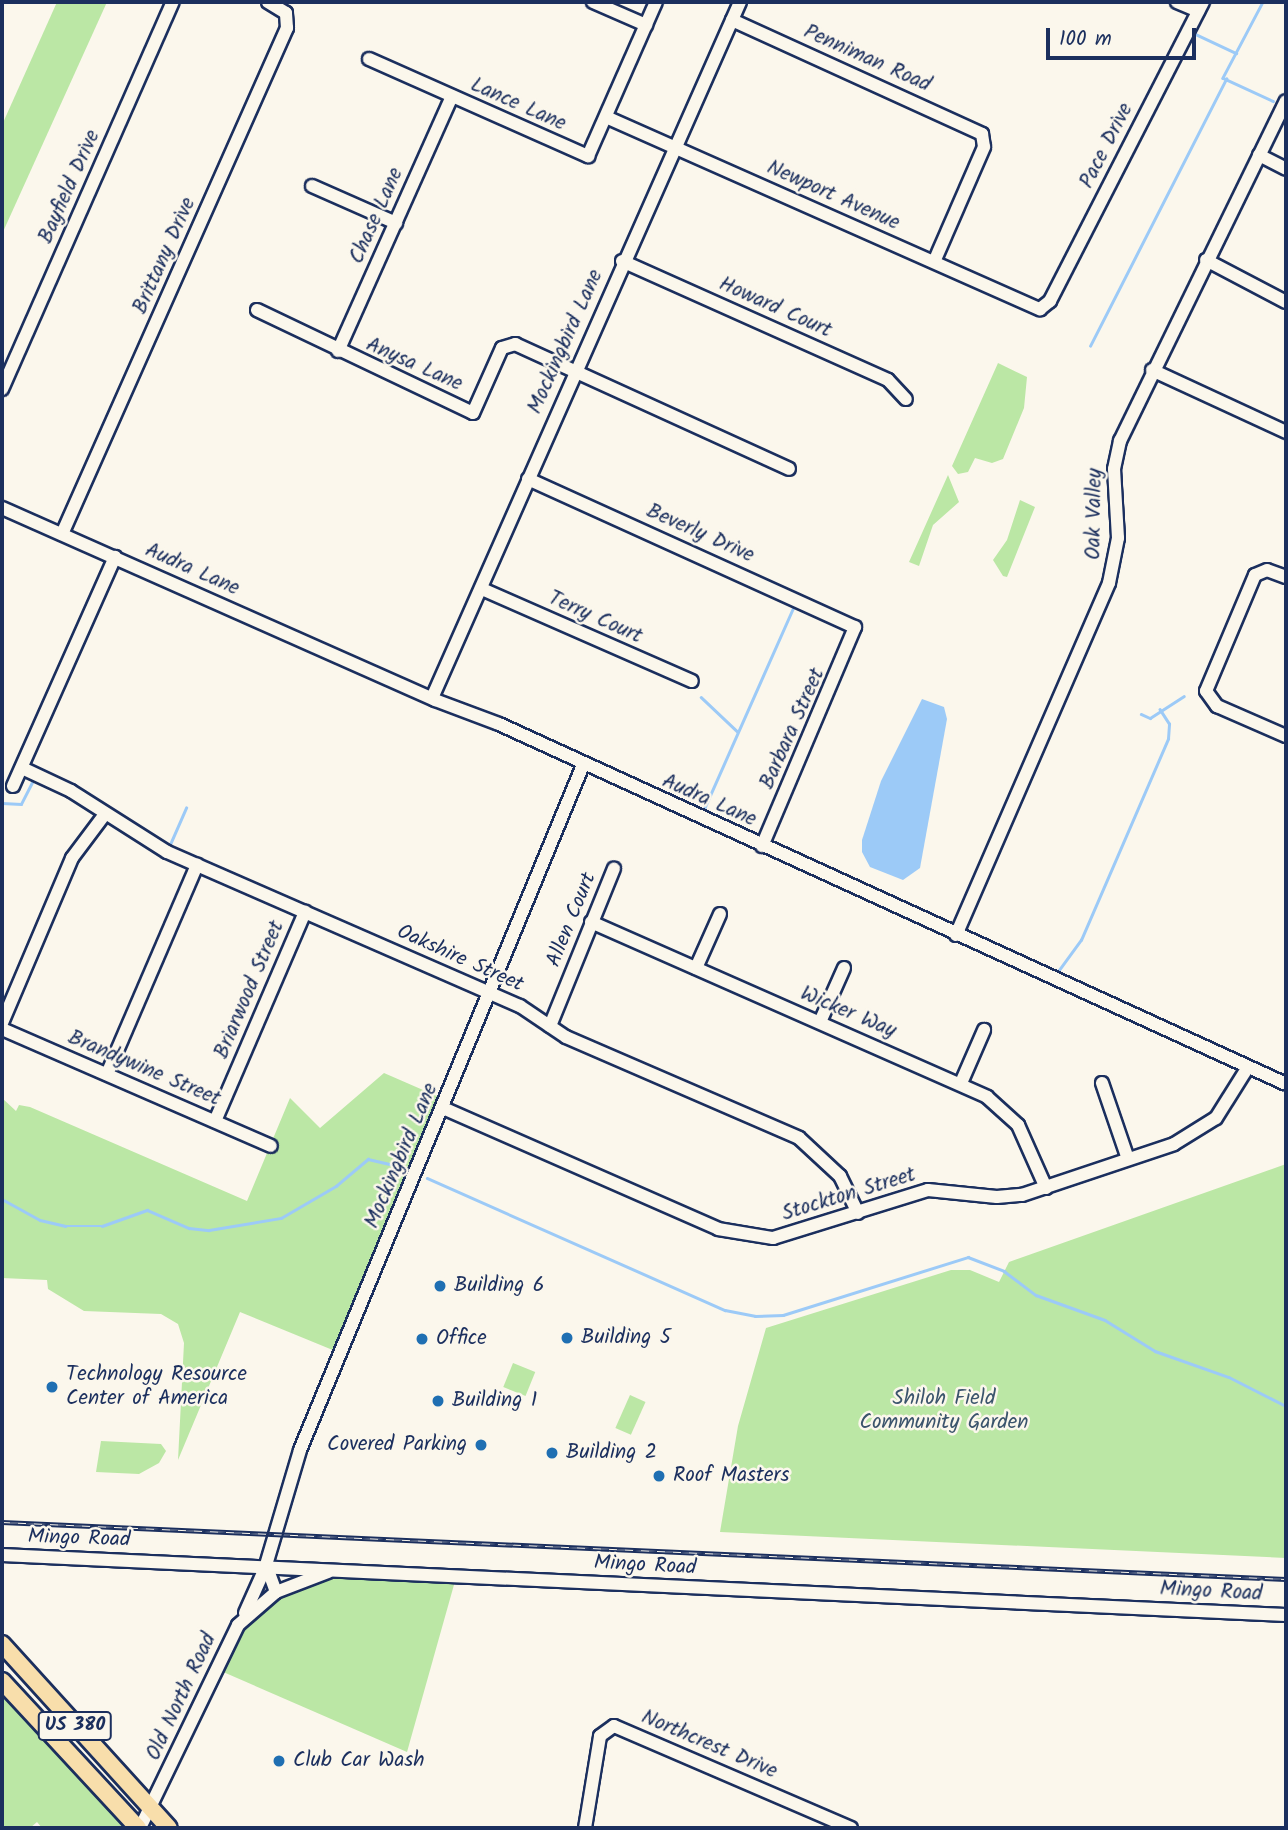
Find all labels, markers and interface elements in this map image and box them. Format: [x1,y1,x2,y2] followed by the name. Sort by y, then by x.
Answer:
[1050,14,1200,58] scale bar
[800,20,934,98] street label: Penniman Road
[1059,23,1112,56] text: 100 m
[466,73,570,137] street label: Lance Lane
[1075,99,1139,193] street label: Pace Drive
[34,126,106,248] street label: Bayfield Drive
[763,155,903,237] street label: Newport Avenue
[345,164,409,268] street label: Chase Lane
[128,194,202,318] street label: Brittany Drive
[523,266,609,418] street label: Mockingbird Lane
[715,272,835,344] street label: Howard Court
[362,333,466,397] street label: Anysa Lane
[1082,468,1108,560] street label: Oak Valley
[642,499,758,569] street label: Beverly Drive
[141,538,243,602] street label: Audra Lane
[544,586,646,650] street label: Terry Court
[755,665,831,793] street label: Barbara Street
[658,769,760,833] street label: Audra Lane
[542,869,602,971] street label: Allen Court
[210,917,290,1063] street label: Briarwood Street
[393,920,527,998] street label: Oakshire Street
[796,982,900,1044] street label: Wicker Way
[64,1026,224,1112] street label: Brandywine Street
[360,1080,444,1232] street label: Mockingbird Lane
[779,1163,919,1227] street label: Stockton Street
[454,1273,544,1299] place label: Building 6
[432,1278,448,1294] marker: Building 6
[581,1325,671,1351] place label: Building 5
[436,1326,487,1352] place label: Office
[559,1330,575,1346] marker: Building 5
[414,1331,430,1347] marker: Office
[66,1362,247,1412] place label: Technology Resource Center of America
[44,1379,60,1395] marker: Technology Resource Center of America
[860,1386,1028,1436] park label: Shiloh Field Community Garden
[452,1388,537,1414] place label: Building 1
[430,1393,446,1409] marker: Building 1
[327,1432,467,1458] place label: Covered Parking
[473,1437,489,1453] marker: Covered Parking
[566,1440,657,1466] place label: Building 2
[544,1445,560,1461] marker: Building 2
[673,1463,789,1489] place label: Roof Masters
[651,1468,667,1484] marker: Roof Masters
[27,1525,131,1553] street label: Mingo Road
[593,1551,697,1581] street label: Mingo Road
[1159,1577,1263,1607] street label: Mingo Road
[142,1629,222,1765] street label: Old North Road
[637,1705,781,1785] street label: Northcrest Drive
[36,1710,114,1742] road number: US 380
[293,1748,425,1774] place label: Club Car Wash
[271,1753,287,1769] marker: Club Car Wash

